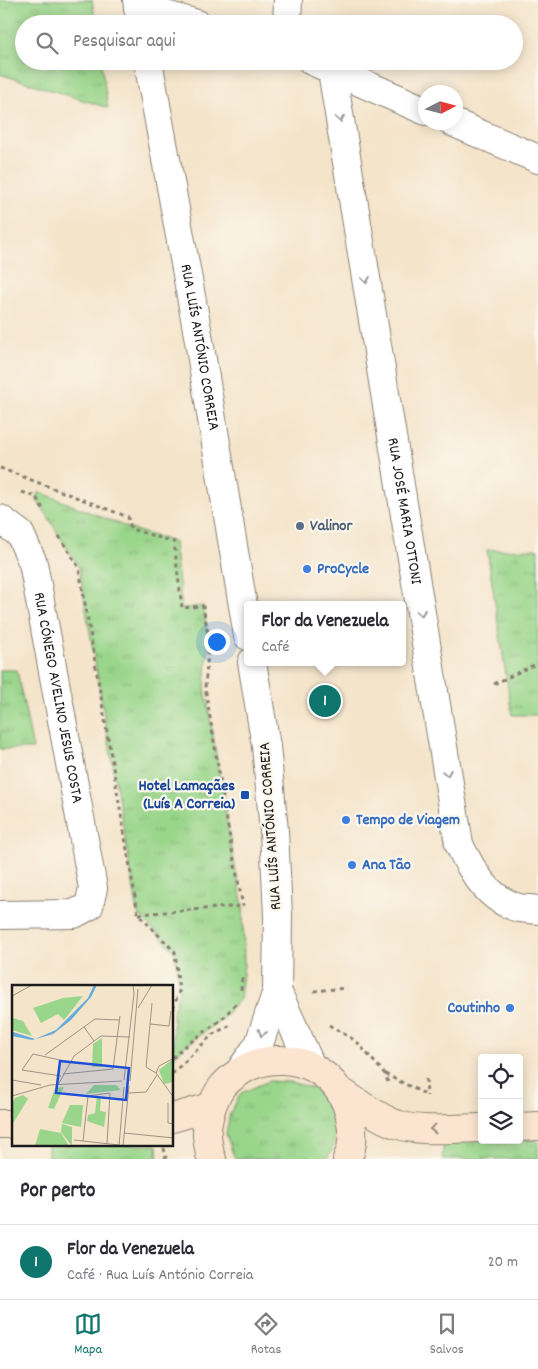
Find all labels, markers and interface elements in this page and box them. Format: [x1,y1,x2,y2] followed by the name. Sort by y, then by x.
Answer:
[15,15,523,70] search box
[33,29,61,57] icon: search
[73,29,175,56] text: Pesquisar aqui
[418,85,463,130] north arrow
[334,116,345,124] one-way arrow
[174,262,225,433] street label: RUA LUÍS ANTÓNIO CORREIA
[361,275,371,284] one-way arrow
[381,436,428,586] street label: RUA JOSÉ MARIA OTTONI
[310,515,353,538] place label: Valinor
[294,520,306,532] marker: Valinor
[317,558,369,581] place label: ProCycle
[301,563,313,575] marker: ProCycle
[27,590,89,806] street label: RUA CÓNEGO AVELINO JESUS COSTA
[244,601,406,666] popup
[262,609,388,636] text: Flor da Venezuela
[415,609,426,617] one-way arrow
[204,629,230,655] your location
[262,636,290,659] text: Café
[309,682,341,720] pin: 1
[254,741,288,911] street label: RUA LUÍS ANTÓNIO CORREIA
[442,769,452,777] one-way arrow
[139,775,235,816] place label: Hotel Lamaçães (Luís A Correia)
[239,789,251,801] marker: Hotel Lamaçães (Luís A Correia)
[356,809,460,832] place label: Tempo de Viagem
[340,814,352,826] marker: Tempo de Viagem
[362,854,411,877] place label: Ana Tão
[346,859,358,871] marker: Ana Tão
[12,985,174,1146] inset map
[447,997,500,1020] place label: Coutinho
[504,1002,516,1014] marker: Coutinho
[258,1028,268,1037] one-way arrow
[478,1054,523,1144] map controls
[478,1054,523,1099] button: locate
[478,1099,523,1144] button: layers
[429,1123,437,1134] one-way arrow
[20,1177,95,1207] text: Por perto
[67,1237,194,1264] text: Flor da Venezuela
[34,1251,38,1274] text: 1
[488,1251,518,1274] text: 20 m
[67,1264,253,1287] text: Café · Rua Luís António Correia
[74,1310,102,1360] tab: Mapa
[251,1310,281,1360] tab: Rotas
[430,1310,464,1360] tab: Salvos

